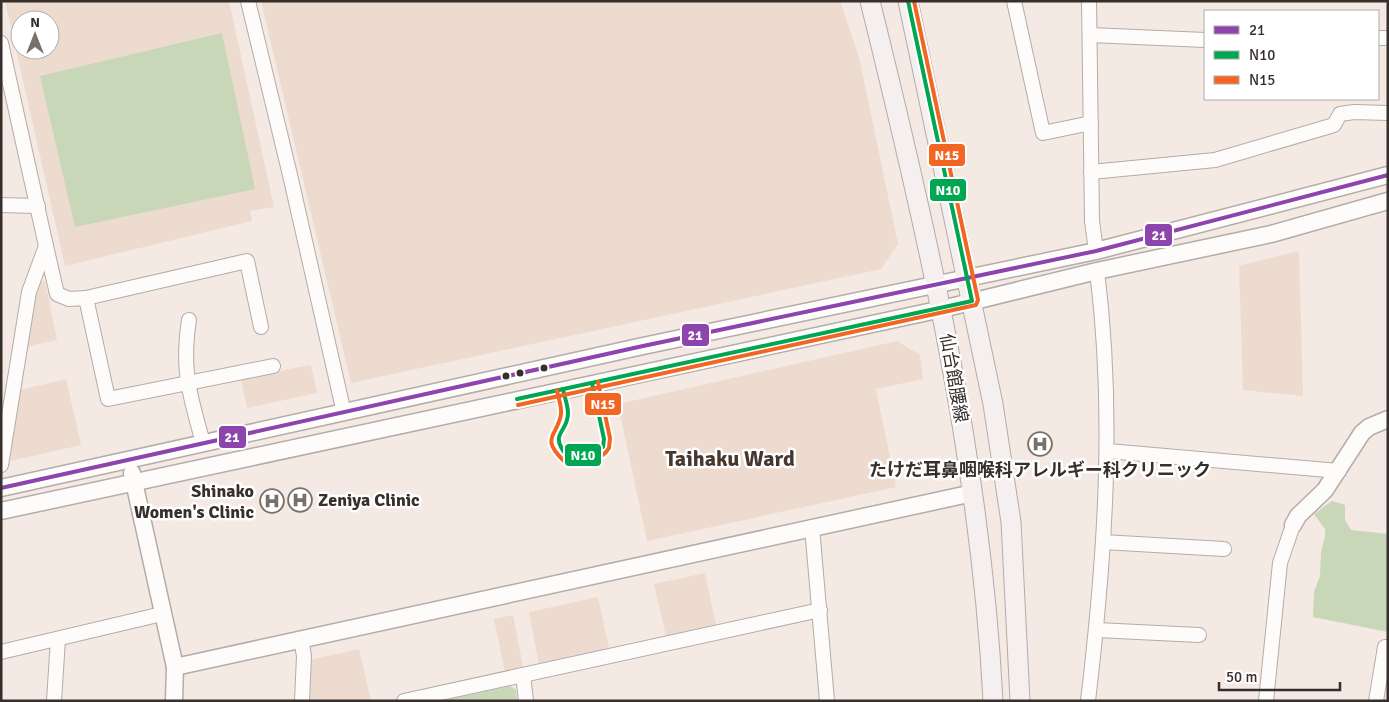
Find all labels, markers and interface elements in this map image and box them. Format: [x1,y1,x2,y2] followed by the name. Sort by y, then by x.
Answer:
[10,10,60,60] north arrow
[1204,10,1379,100] legend
[30,14,40,31] text: N
[1249,21,1265,39] text: 21
[1249,46,1275,64] text: N10
[1249,71,1275,89] text: N15
[928,143,966,167] line badge: N15
[935,147,959,164] text: N15
[929,178,967,202] line badge: N10
[936,182,961,199] text: N10
[1144,223,1173,247] line badge: 21
[1151,227,1167,244] text: 21
[681,323,710,347] line badge: 21
[687,327,703,344] text: 21
[935,332,973,424] street label: 仙台館腰線
[539,363,549,373] unlabelled marker
[515,368,525,378] unlabelled marker
[501,371,511,381] unlabelled marker
[584,392,622,416] line badge: N15
[591,396,615,413] text: N15
[218,425,247,449] line badge: 21
[224,429,240,446] text: 21
[1027,431,1053,457] hospital icon: たけだ耳鼻咽喉科アレルギー科クリニック
[564,443,602,467] line badge: N10
[665,445,795,472] district label: Taihaku Ward
[571,447,596,464] text: N10
[869,459,1211,481] place label: たけだ耳鼻咽喉科アレルギー科クリニック
[134,480,254,523] place label: Shinako Women's Clinic
[287,487,313,513] hospital icon: Zeniya Clinic
[259,488,285,514] hospital icon: Shinako Women's Clinic
[318,489,420,511] place label: Zeniya Clinic
[1219,660,1340,692] scale bar
[1226,668,1257,686] text: 50 m

